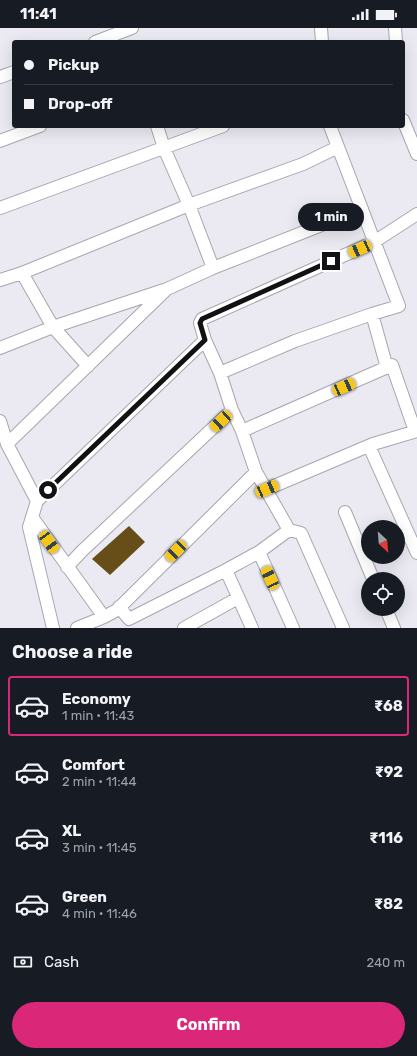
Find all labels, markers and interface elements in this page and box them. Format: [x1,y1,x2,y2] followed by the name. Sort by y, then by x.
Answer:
[20,5,57,23] text: 11:41
[48,56,99,74] text: Pickup
[48,95,112,113] text: Drop-off
[298,203,364,231] callout: 1 min
[314,209,348,224] text: 1 min
[347,239,373,259] car
[322,252,340,270] route end
[331,377,357,397] car
[208,408,234,434] car
[254,479,280,499] car
[39,481,57,499] route start
[361,520,405,564] north arrow
[361,520,405,616] map controls
[37,529,61,555] car
[163,538,189,564] car
[259,565,281,591] car
[361,572,405,616] button: locate
[12,641,133,663] text: Choose a ride
[14,688,50,724] icon: car
[62,690,131,708] text: Economy
[374,697,403,715] text: ₹68
[62,708,134,723] text: 1 min · 11:43
[14,754,50,790] icon: car
[62,756,125,774] text: Comfort
[375,763,403,781] text: ₹92
[62,774,137,789] text: 2 min · 11:44
[14,820,50,856] icon: car
[62,822,81,840] text: XL
[369,829,403,847] text: ₹116
[62,840,137,855] text: 3 min · 11:45
[14,886,50,922] icon: car
[62,888,107,906] text: Green
[374,895,403,913] text: ₹82
[62,906,137,921] text: 4 min · 11:46
[12,951,34,973] icon: cash
[44,953,79,971] text: Cash
[366,955,405,970] text: 240 m
[12,1002,405,1048] button: Confirm

